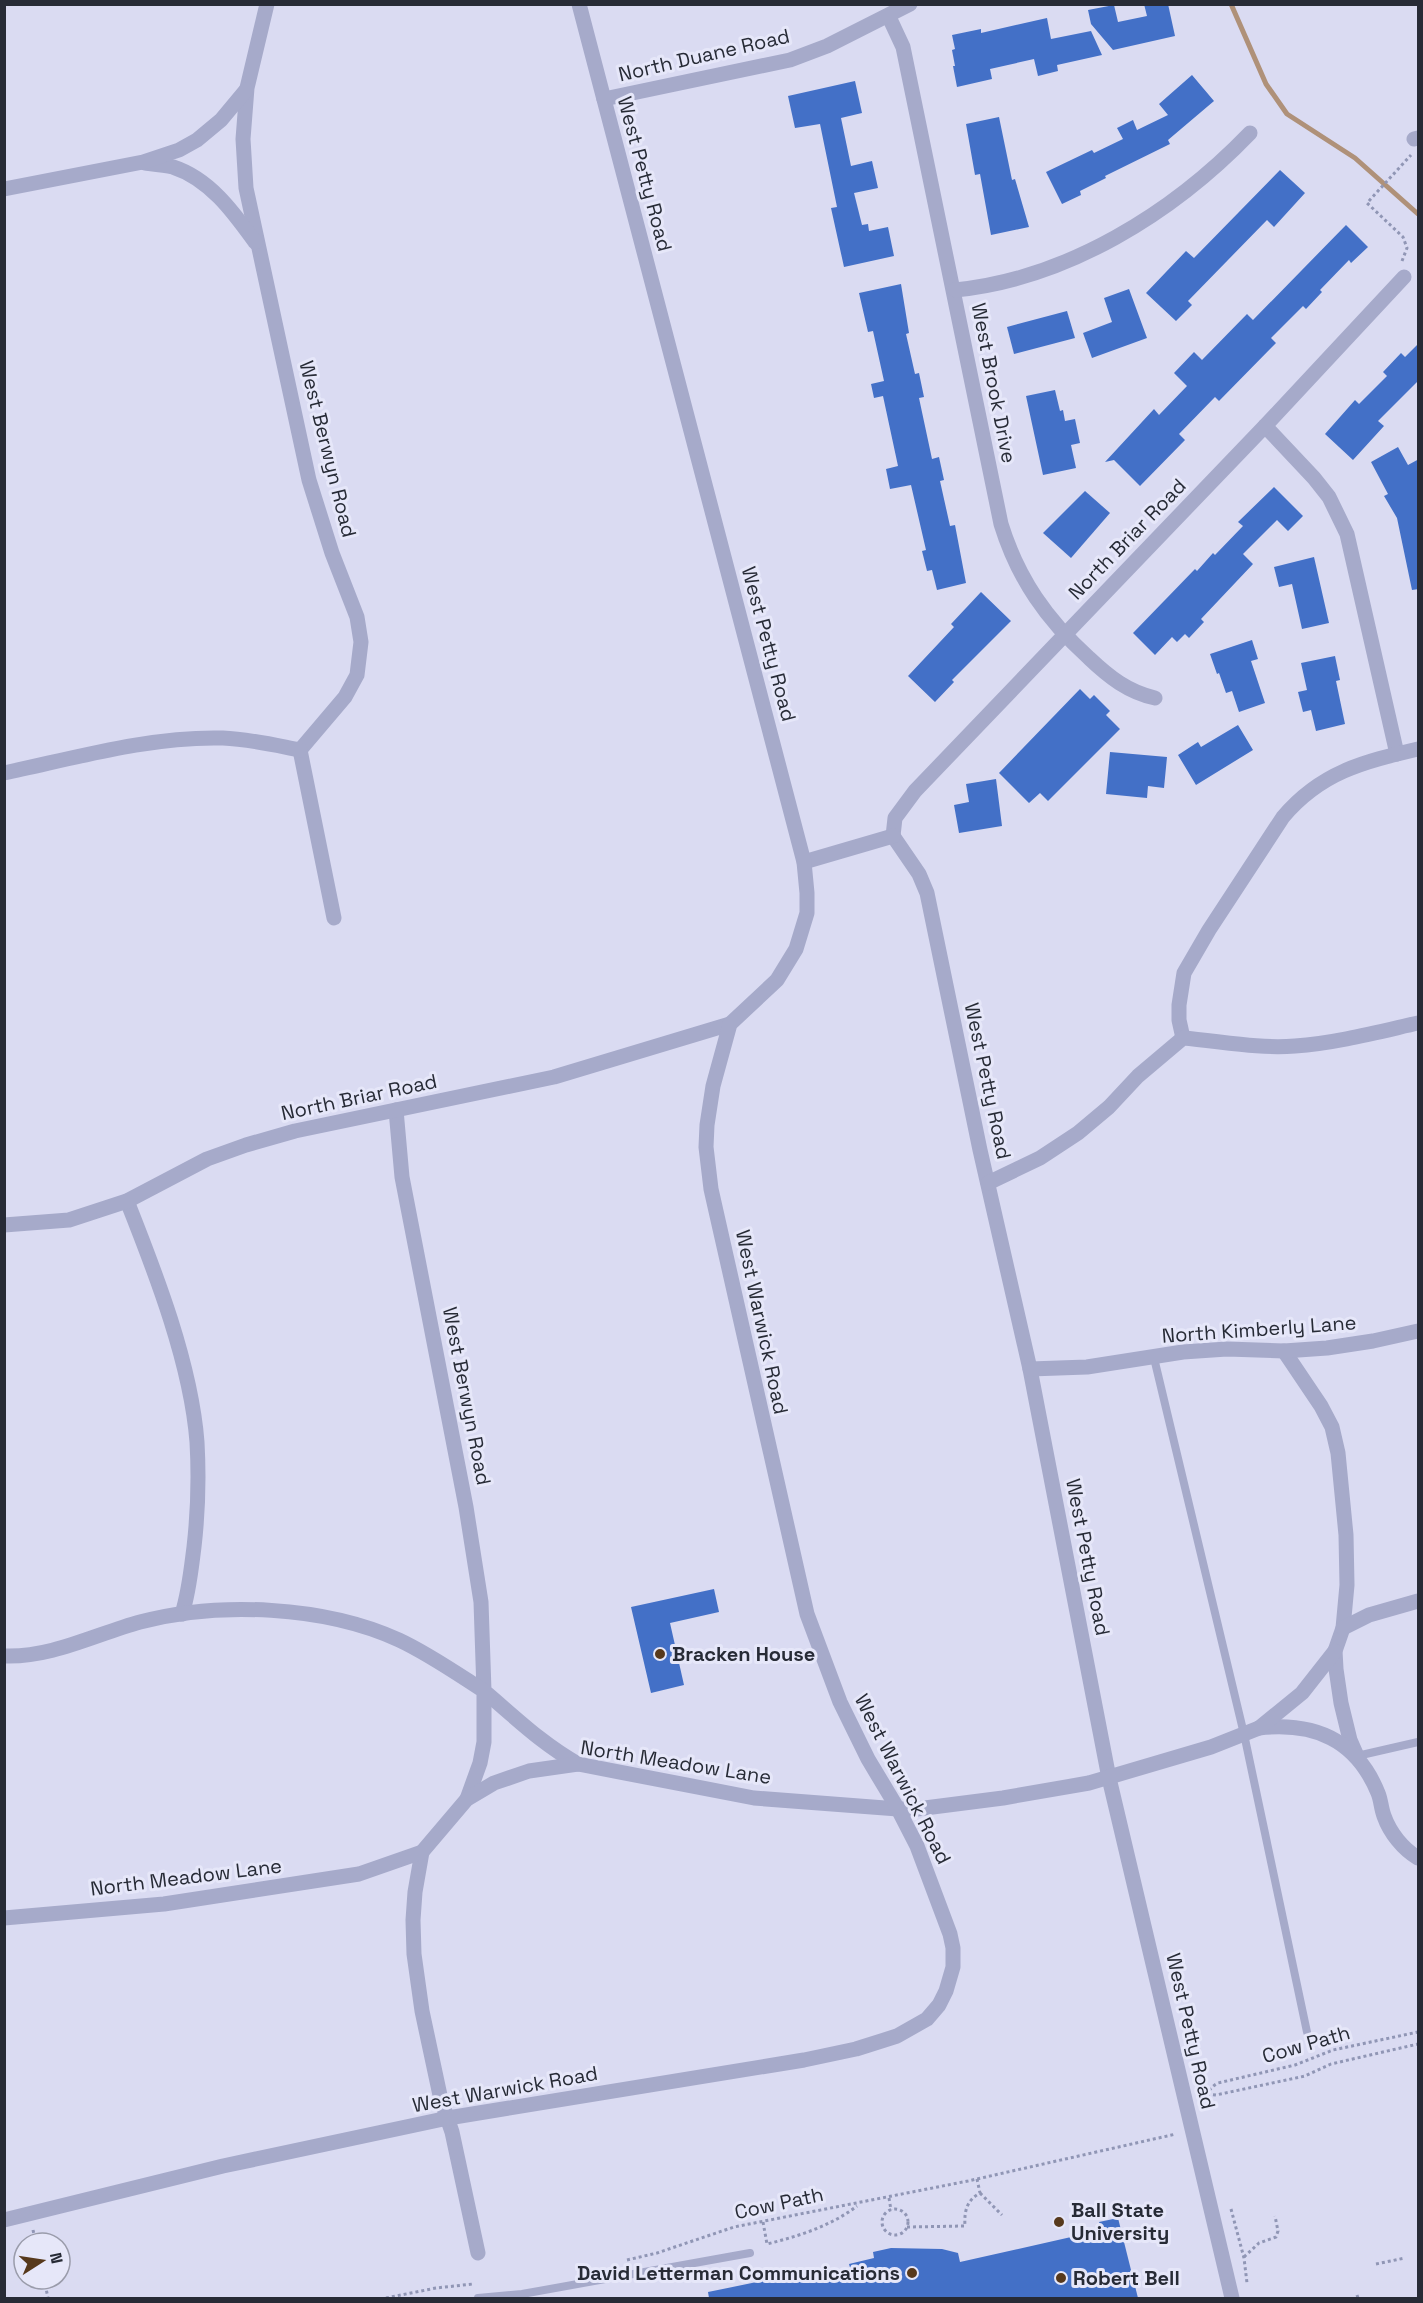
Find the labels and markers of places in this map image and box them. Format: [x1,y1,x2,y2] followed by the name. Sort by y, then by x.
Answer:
[672,1641,815,1667] place label: Bracken House
[653,1647,667,1661] marker: Bracken House
[1071,2197,1169,2246] place label: Ball State University
[1052,2215,1066,2229] marker: Ball State University
[577,2260,900,2286] place label: David Letterman Communications
[1073,2265,1180,2291] place label: Robert Bell
[905,2266,919,2280] marker: David Letterman Communications
[1054,2271,1068,2285] marker: Robert Bell

